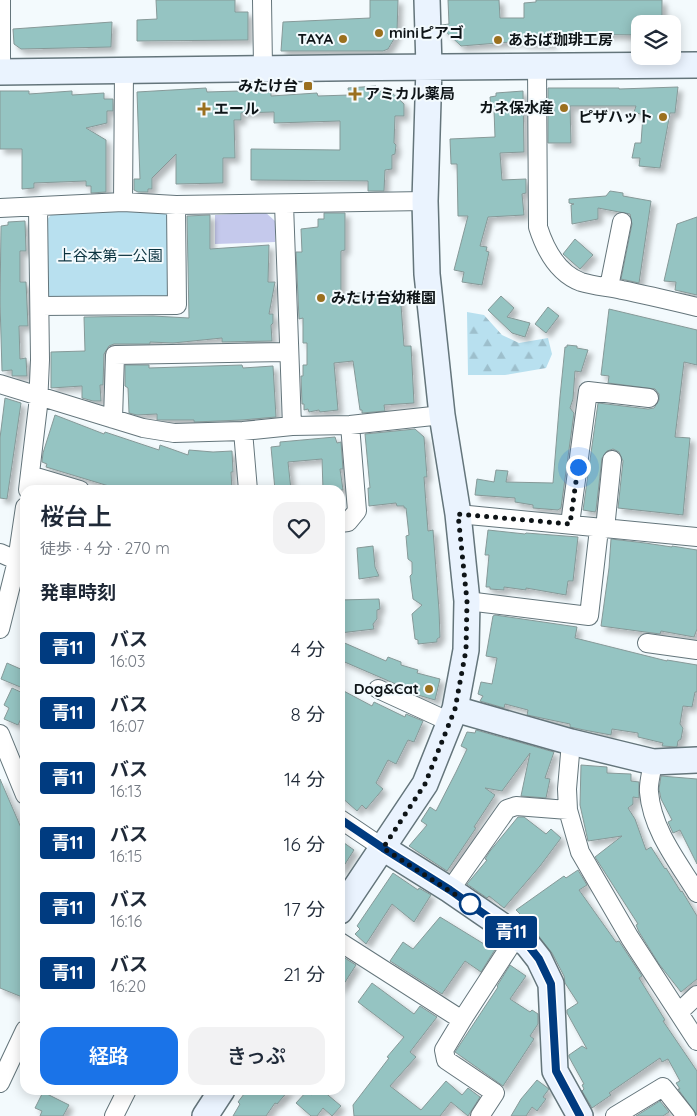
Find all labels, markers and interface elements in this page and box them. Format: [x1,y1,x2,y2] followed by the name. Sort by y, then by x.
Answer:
[631,15,681,65] map controls
[631,15,681,65] button: layers
[389,23,464,42] place label: miniピアゴ
[373,27,385,39] marker: miniピアゴ
[298,29,333,48] place label: TAYA
[508,30,613,49] place label: あおば珈琲工房
[337,33,349,45] marker: TAYA
[492,34,504,46] marker: あおば珈琲工房
[238,76,298,95] place label: みたけ台
[302,80,314,92] marker: みたけ台
[365,84,455,103] place label: アミカル薬局
[349,88,361,100] marker: アミカル薬局
[479,98,554,117] place label: カネ保水産
[214,99,259,118] place label: エール
[558,102,570,114] marker: カネ保水産
[198,103,210,115] marker: エール
[578,107,653,126] place label: ピザハット
[657,111,669,123] marker: ピザハット
[57,246,163,265] park label: 上谷本第一公園
[331,288,436,307] place label: みたけ台幼稚園
[315,292,327,304] marker: みたけ台幼稚園
[566,455,591,480] your location
[40,501,112,531] text: 桜台上
[273,502,325,554] button: heart
[40,538,170,558] text: 徒歩 · 4 分 · 270 m
[40,580,116,604] text: 発車時刻
[110,627,148,651] text: バス
[51,636,84,659] text: 青11
[291,637,325,661] text: 4 分
[110,651,145,671] text: 16:03
[354,679,419,698] place label: Dog&Cat
[423,683,435,695] marker: Dog&Cat
[110,692,148,716] text: バス
[51,701,84,724] text: 青11
[291,702,325,726] text: 8 分
[110,716,144,736] text: 16:07
[110,757,148,781] text: バス
[51,766,84,789] text: 青11
[284,767,325,791] text: 14 分
[110,781,142,801] text: 16:13
[110,822,148,846] text: バス
[51,831,84,854] text: 青11
[284,832,325,856] text: 16 分
[110,846,142,866] text: 16:15
[110,887,148,911] text: バス
[459,893,481,915] unlabelled marker
[51,896,84,919] text: 青11
[284,897,325,921] text: 17 分
[110,911,142,931] text: 16:16
[482,916,540,948] line badge: 青11
[495,920,527,943] text: 青11
[110,952,148,976] text: バス
[51,961,84,984] text: 青11
[283,962,325,986] text: 21 分
[110,976,146,996] text: 16:20
[40,1027,178,1085] button: 経路
[188,1027,325,1085] button: きっぷ

